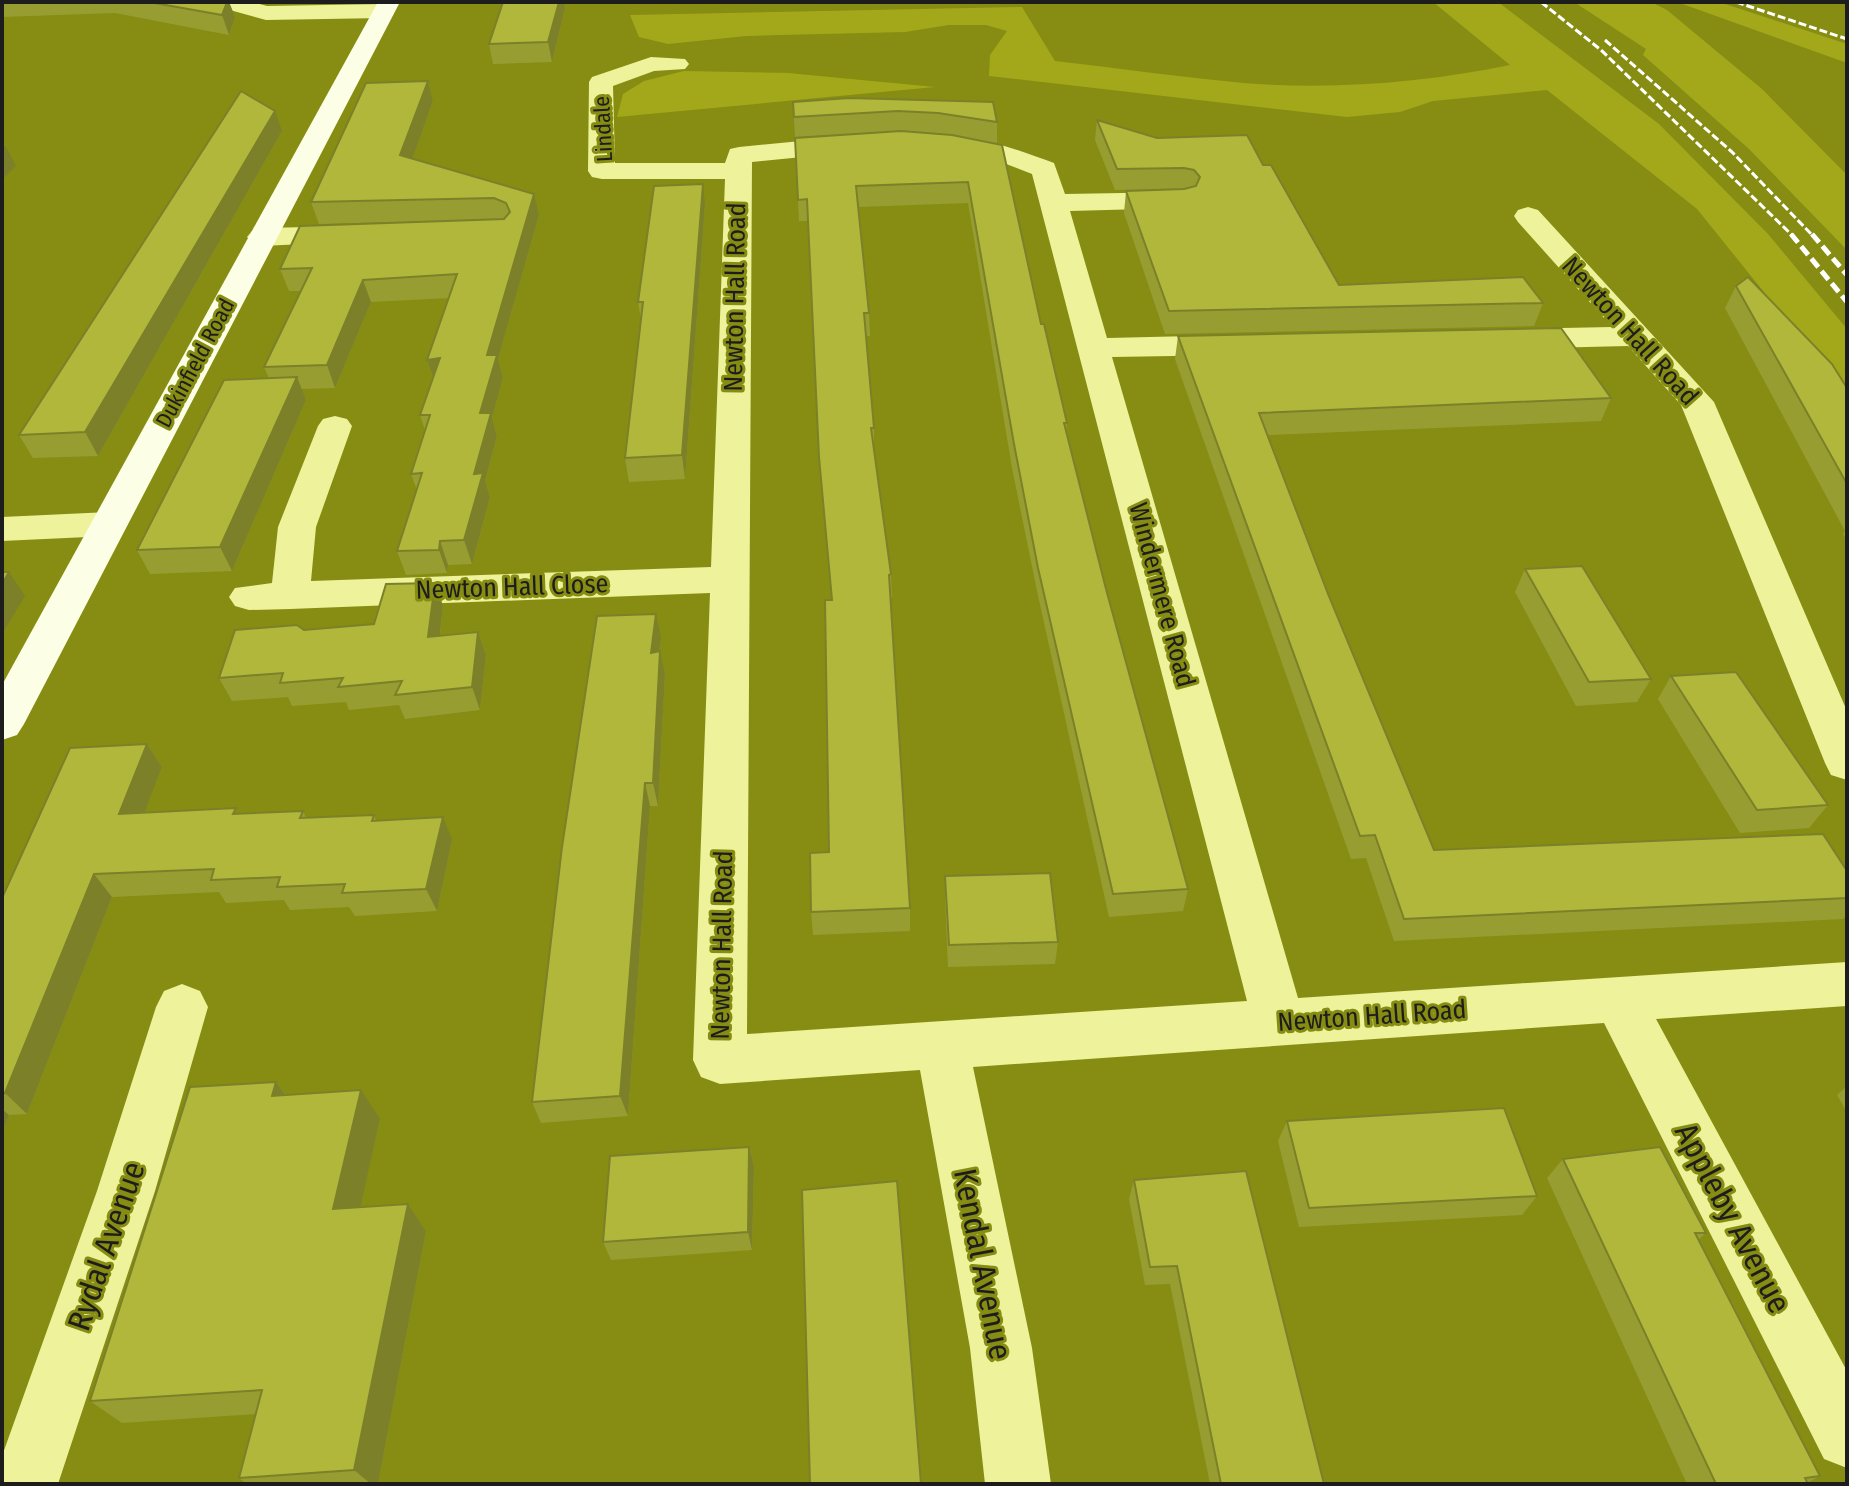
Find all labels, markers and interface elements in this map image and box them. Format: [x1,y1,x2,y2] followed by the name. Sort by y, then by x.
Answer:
[588,95,618,163] street label: Lindale
[718,202,752,392] street label: Newton Hall Road
[1555,250,1705,412] street label: Newton Hall Road
[150,294,240,432] street label: Dukinfield Road
[1122,499,1202,691] street label: Windermere Road
[415,568,609,606] street label: Newton Hall Close
[705,850,739,1040] street label: Newton Hall Road
[1277,994,1467,1038] street label: Newton Hall Road
[1667,1116,1799,1320] street label: Appleby Avenue
[59,1156,153,1336] street label: Rydal Avenue
[946,1165,1020,1363] street label: Kendal Avenue

